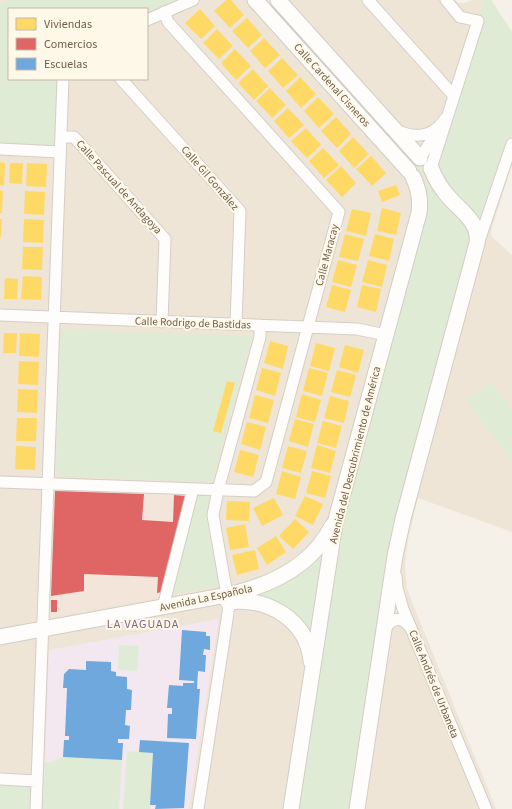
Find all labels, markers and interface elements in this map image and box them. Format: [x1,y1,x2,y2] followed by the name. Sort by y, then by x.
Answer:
[8,8,148,80] legend
[44,16,92,33] text: Viviendas
[44,36,97,53] text: Comercios
[290,40,374,130] street label: Calle Cardenal Cisneros
[44,56,87,73] text: Escuelas
[73,137,165,237] street label: Calle Pascual de Andagoya
[178,142,243,214] street label: Calle Gil González
[312,222,342,288] street label: Calle Maracay
[135,313,252,333] street label: Calle Rodrigo de Bastidas
[326,365,384,545] street label: Avenida del Descubrimiento de América
[158,581,254,615] street label: Avenida La Española
[107,616,179,633] district label: LA VAGUADA
[405,628,463,740] street label: Calle Andrés de Urbaneta

